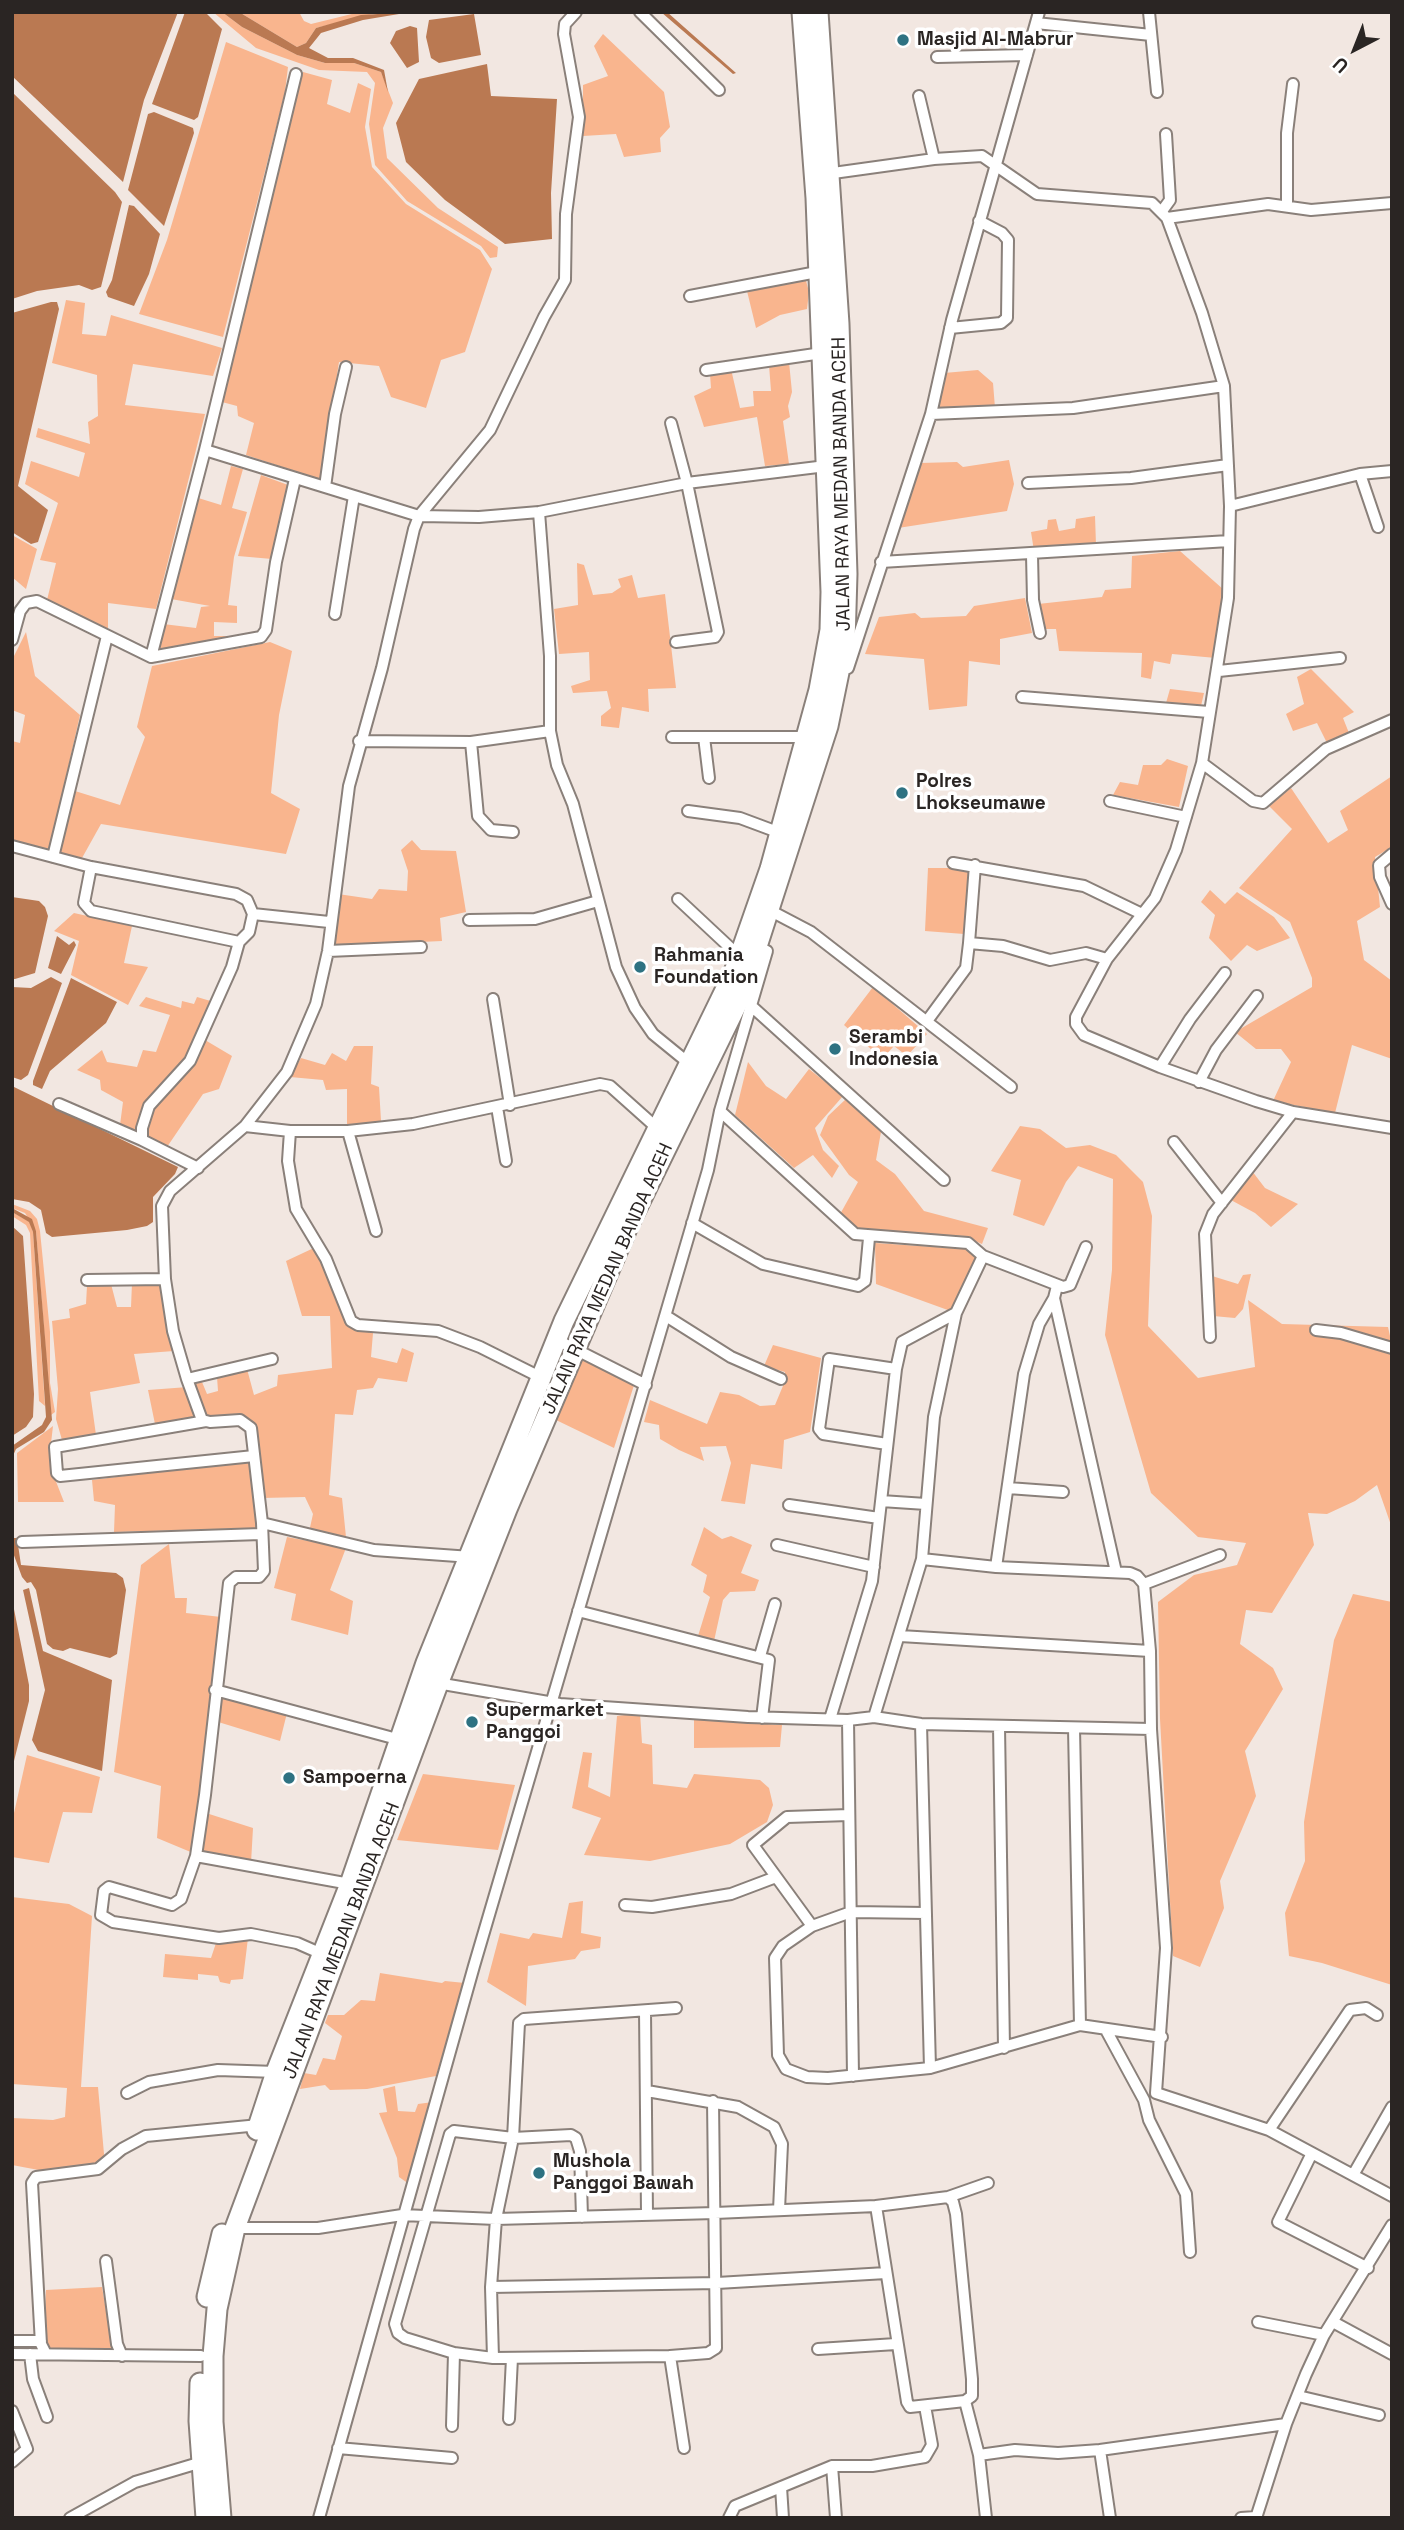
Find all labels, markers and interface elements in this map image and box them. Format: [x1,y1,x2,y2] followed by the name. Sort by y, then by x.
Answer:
[1320,14,1390,84] north arrow
[917,29,1074,51] place label: Masjid Al-Mabrur
[895,32,911,48] marker: Masjid Al-Mabrur
[1328,51,1354,79] text: U
[828,337,856,631] street label: JALAN RAYA MEDAN BANDA ACEH
[916,771,1046,815] place label: Polres Lhokseumawe
[894,785,910,801] marker: Polres Lhokseumawe
[654,945,759,989] place label: Rahmania Foundation
[632,959,648,975] marker: Rahmania Foundation
[849,1027,938,1071] place label: Serambi Indonesia
[827,1041,843,1057] marker: Serambi Indonesia
[538,1140,678,1418] street label: JALAN RAYA MEDAN BANDA ACEH
[486,1700,604,1744] place label: Supermarket Panggoi
[464,1714,480,1730] marker: Supermarket Panggoi
[303,1767,407,1789] place label: Sampoerna
[281,1770,297,1786] marker: Sampoerna
[279,1799,405,2083] street label: JALAN RAYA MEDAN BANDA ACEH
[553,2151,694,2195] place label: Mushola Panggoi Bawah
[531,2165,547,2181] marker: Mushola Panggoi Bawah

